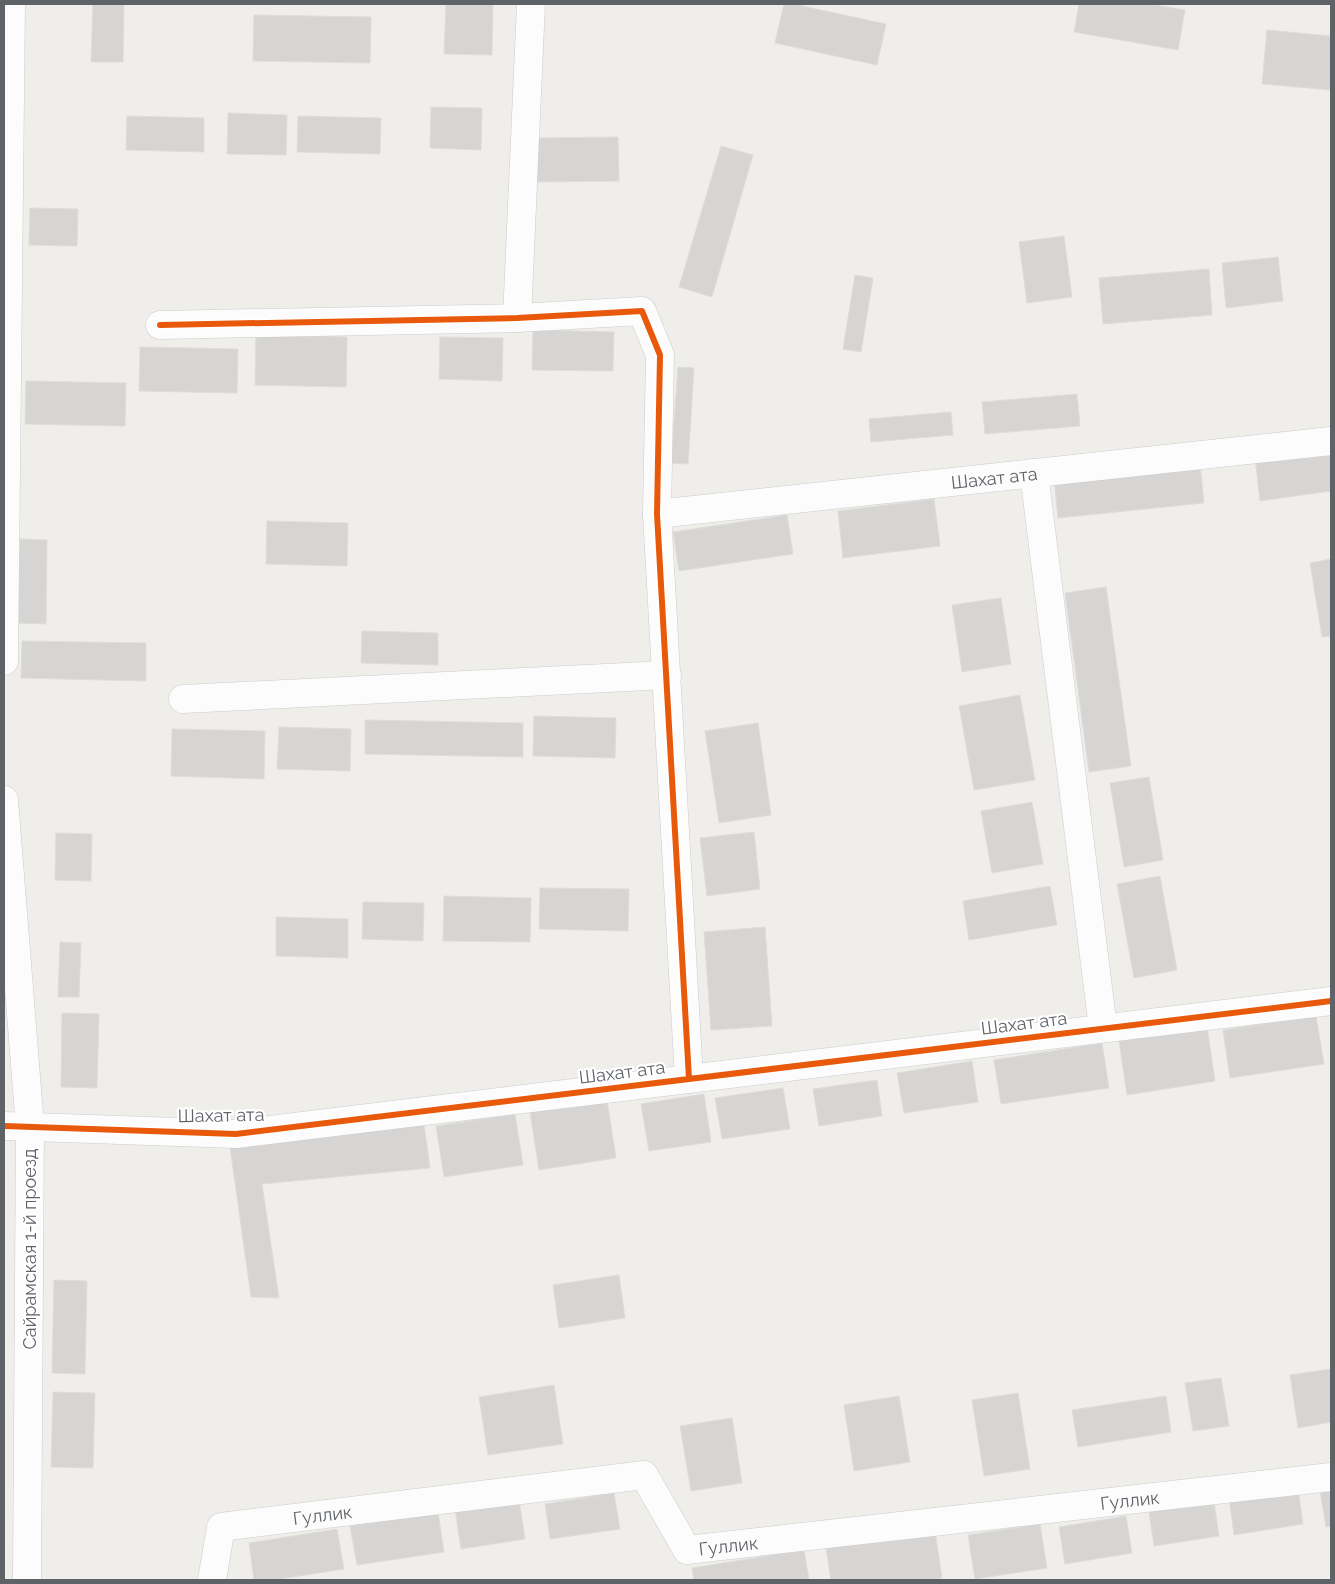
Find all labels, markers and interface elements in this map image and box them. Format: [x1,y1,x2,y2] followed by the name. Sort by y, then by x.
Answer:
[950,462,1038,493] street label: Шахат ата
[980,1007,1068,1039] street label: Шахат ата
[578,1056,666,1088] street label: Шахат ата
[177,1104,265,1126] street label: Шахат ата
[19,1149,40,1350] street label: Сайрамская 1-й проезд
[1099,1486,1161,1514] street label: Гуллик
[292,1500,353,1529] street label: Гуллик
[698,1532,759,1559] street label: Гуллик

